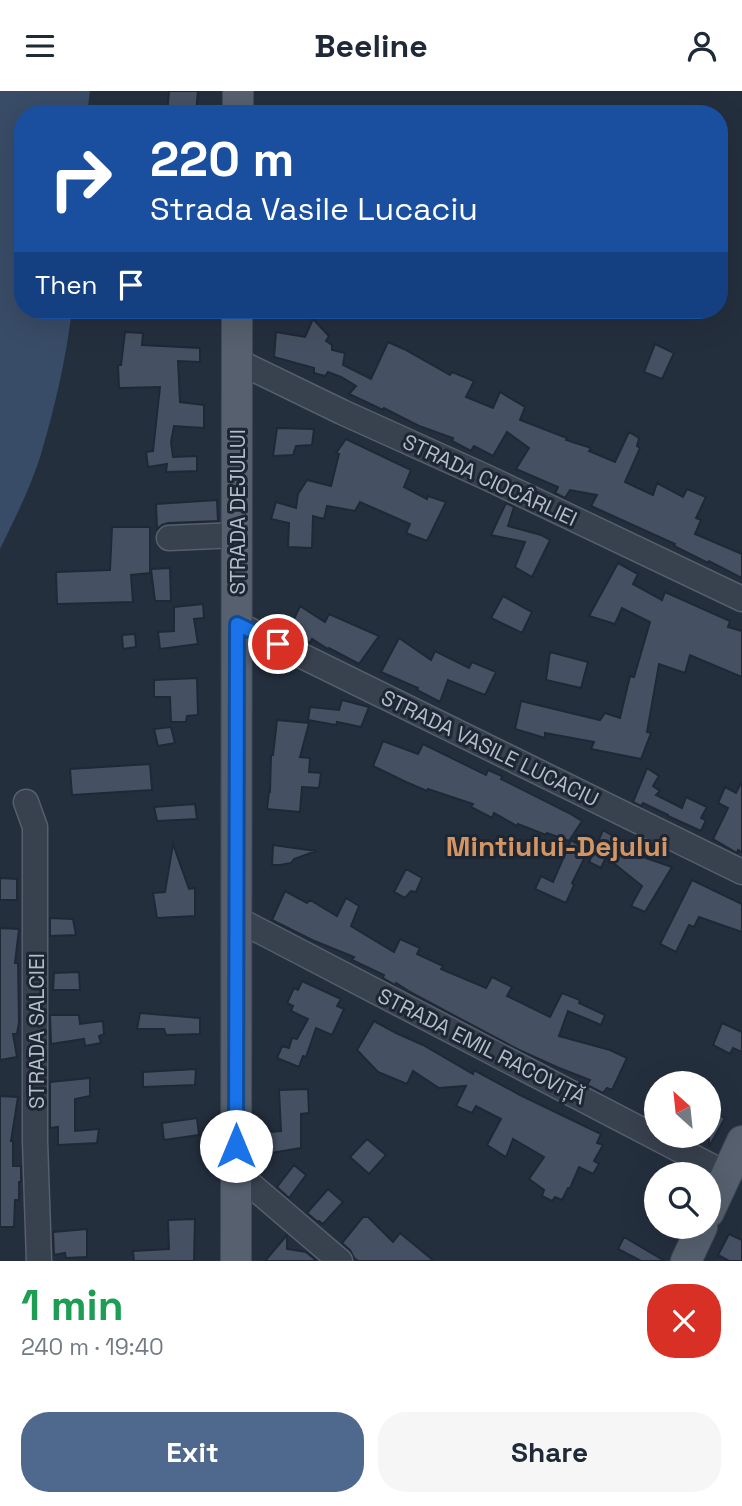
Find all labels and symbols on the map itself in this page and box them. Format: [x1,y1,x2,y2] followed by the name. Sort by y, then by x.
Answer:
[399,428,581,532] street label: STRADA CIOCÂRLIEI
[224,429,251,595] street label: STRADA DEJULUI
[248,614,308,674] pin
[377,684,603,812] street label: STRADA VASILE LUCACIU
[446,828,668,864] district label: Mintiului-Dejului
[23,953,50,1109] street label: STRADA SALCIEI
[373,982,591,1110] street label: STRADA EMIL RACOVIȚĂ
[644,1071,721,1148] north arrow
[199,1109,273,1183] position arrow

